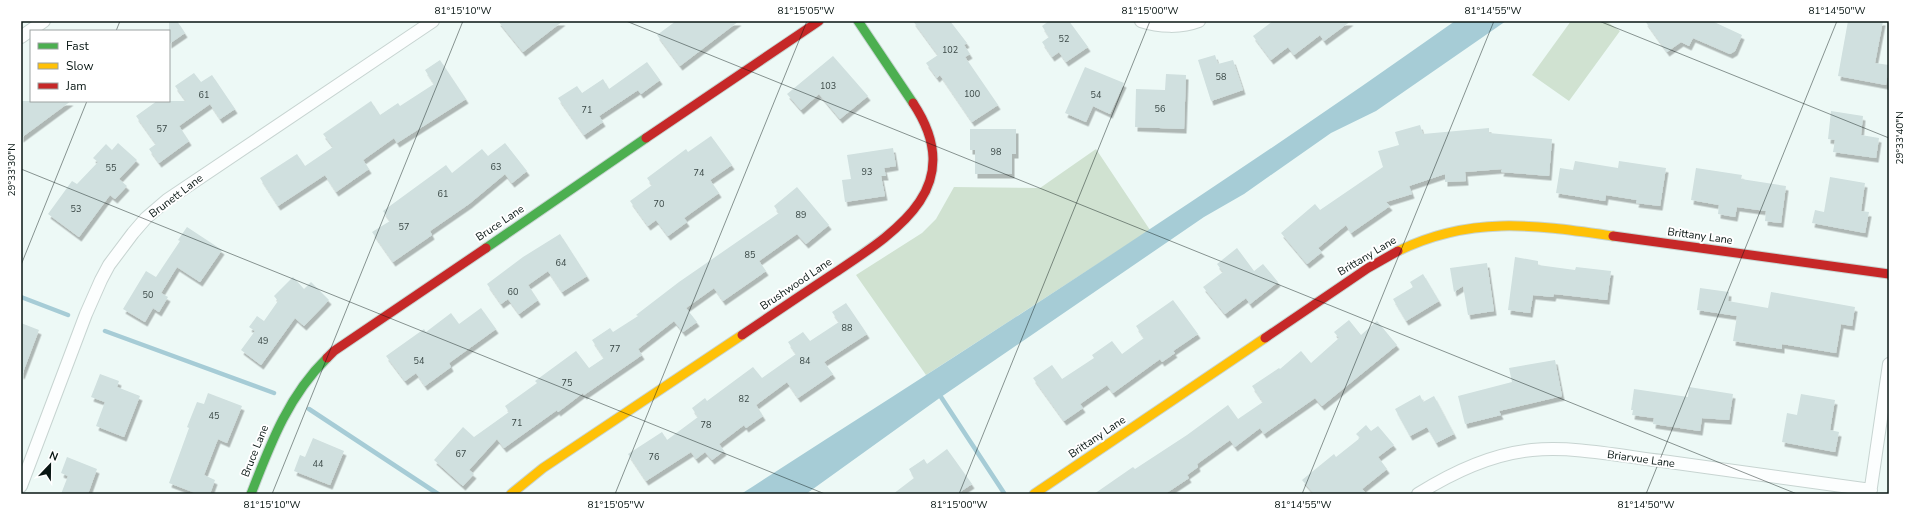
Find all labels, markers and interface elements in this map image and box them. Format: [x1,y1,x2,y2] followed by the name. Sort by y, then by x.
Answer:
[435,4,491,18] text: 81°15'10"W
[778,4,834,18] text: 81°15'05"W
[1122,4,1178,18] text: 81°15'00"W
[1465,4,1521,18] text: 81°14'55"W
[1809,4,1865,18] text: 81°14'50"W
[30,30,170,102] legend
[1059,33,1069,45] house number: 52
[66,38,89,54] text: Fast
[942,44,958,56] house number: 102
[66,58,94,74] text: Slow
[1216,71,1226,83] house number: 58
[65,78,87,94] text: Jam
[820,80,836,92] house number: 103
[964,88,980,100] house number: 100
[199,89,209,101] house number: 61
[1091,89,1102,101] house number: 54
[1155,103,1165,115] house number: 56
[582,104,592,116] house number: 71
[1893,111,1907,165] text: 29°33'40"N
[157,123,167,135] house number: 57
[5,143,19,197] text: 29°33'30"N
[991,146,1001,158] house number: 98
[491,161,501,173] house number: 63
[106,162,116,174] house number: 55
[862,166,872,178] house number: 93
[694,167,705,179] house number: 74
[146,171,206,221] street label: Brunett Lane
[438,188,448,200] house number: 61
[654,198,664,210] house number: 70
[473,201,527,245] street label: Bruce Lane
[71,203,81,215] house number: 53
[796,209,806,221] house number: 89
[399,221,409,233] house number: 57
[1666,224,1734,248] street label: Brittany Lane
[1335,233,1399,279] street label: Brittany Lane
[745,249,755,261] house number: 85
[757,254,835,314] street label: Brushwood Lane
[556,257,567,269] house number: 64
[508,286,518,298] house number: 60
[143,289,153,301] house number: 50
[842,322,852,334] house number: 88
[258,335,268,347] house number: 49
[610,343,620,355] house number: 77
[414,355,425,367] house number: 54
[800,355,811,367] house number: 84
[562,377,572,389] house number: 75
[739,393,749,405] house number: 82
[209,410,219,422] house number: 45
[1065,412,1129,462] street label: Brittany Lane
[512,417,522,429] house number: 71
[701,419,711,431] house number: 78
[238,423,272,479] street label: Bruce Lane
[30,445,70,485] north arrow
[1606,447,1676,471] street label: Briarvue Lane
[47,448,60,465] text: N
[456,448,466,460] house number: 67
[649,451,659,463] house number: 76
[313,458,324,470] house number: 44
[244,498,300,512] text: 81°15'10"W
[588,498,644,512] text: 81°15'05"W
[931,498,987,512] text: 81°15'00"W
[1275,498,1331,512] text: 81°14'55"W
[1618,498,1674,512] text: 81°14'50"W

